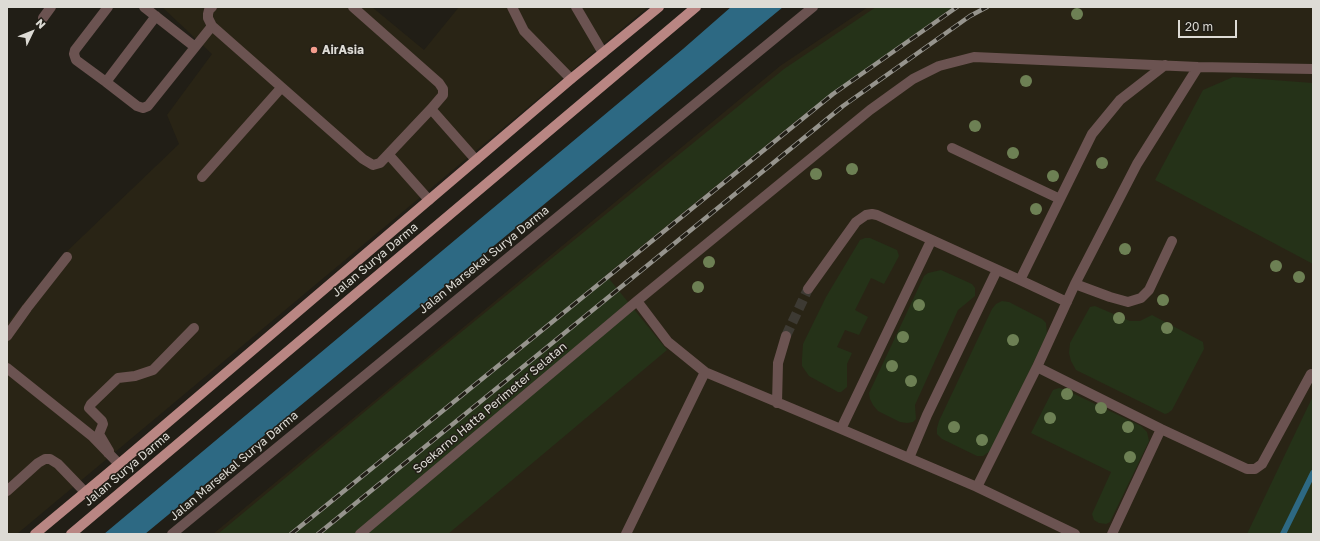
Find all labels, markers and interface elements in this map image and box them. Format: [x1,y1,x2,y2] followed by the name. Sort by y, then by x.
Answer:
[12,12,52,52] north arrow
[1180,12,1239,38] scale bar
[34,16,49,31] text: N
[1185,19,1213,34] text: 20 m
[322,43,364,57] place label: AirAsia
[309,45,319,55] marker: AirAsia
[416,203,552,317] street label: Jalan Marsekal Surya Darma
[329,220,421,300] street label: Jalan Surya Darma
[410,339,570,477] street label: Soekarno Hatta Perimeter Selatan
[167,408,301,524] street label: Jalan Marsekal Surya Darma
[81,429,173,509] street label: Jalan Surya Darma

